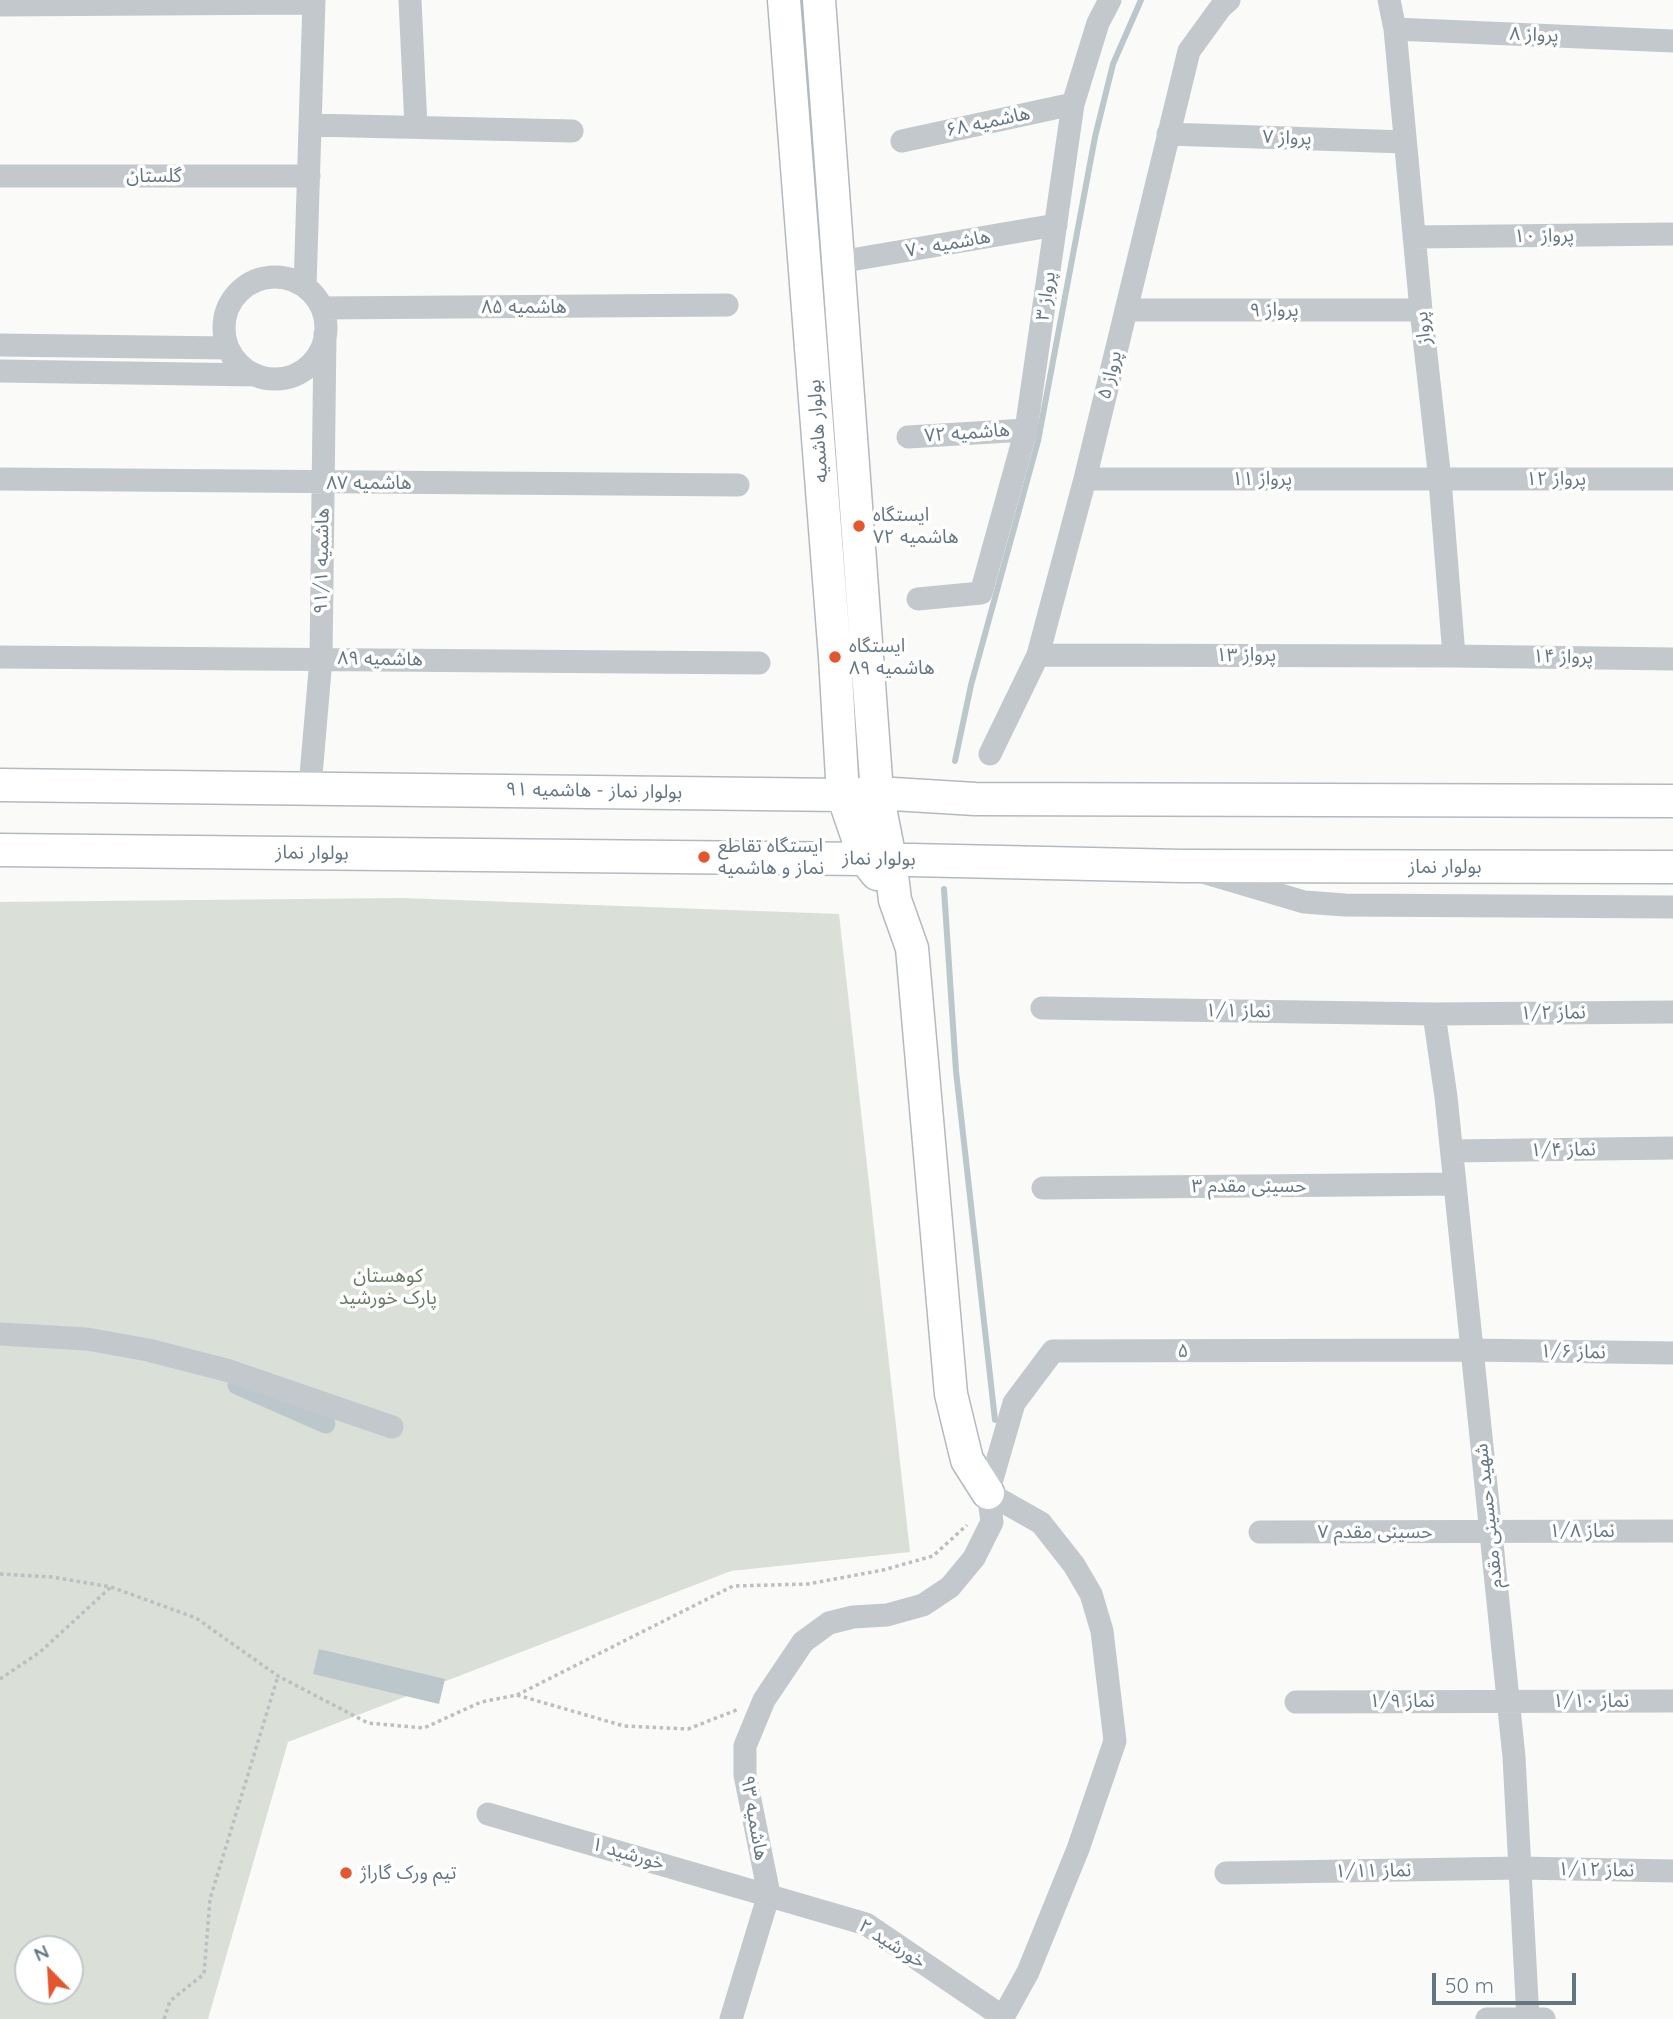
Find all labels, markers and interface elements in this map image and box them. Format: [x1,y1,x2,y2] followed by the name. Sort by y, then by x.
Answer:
[1509,23,1559,47] street label: پرواز ۸
[944,102,1032,142] street label: هاشمیه ۶۸
[1262,126,1312,150] street label: پرواز ۷
[126,165,182,187] street label: گلستان
[1514,224,1574,248] street label: پرواز ۱۰
[904,225,992,263] street label: هاشمیه ۷۰
[1031,270,1061,322] street label: پرواز ۳
[481,296,567,318] street label: هاشمیه ۸۵
[1249,299,1299,321] street label: پرواز ۹
[1410,310,1436,346] street label: پرواز
[1093,348,1127,402] street label: پرواز ۵
[803,379,833,483] street label: بولوار هاشمیه
[924,419,1010,447] street label: هاشمیه ۷۲
[1232,468,1292,490] street label: پرواز ۱۱
[1526,468,1586,490] street label: پرواز ۱۲
[326,472,412,494] street label: هاشمیه ۸۷
[873,504,959,548] place label: ایستگاه هاشمیه ۷۲
[310,508,334,614] street label: هاشمیه ۹۱/۱
[851,518,867,534] marker: ایستگاه هاشمیه ۷۲
[849,635,935,679] place label: ایستگاه هاشمیه ۸۹
[1216,644,1276,666] street label: پرواز ۱۳
[1533,645,1593,669] street label: پرواز ۱۴
[337,647,423,671] street label: هاشمیه ۸۹
[827,649,843,665] marker: ایستگاه هاشمیه ۸۹
[506,778,682,804] street label: بولوار نماز - هاشمیه ۹۱
[718,835,824,879] place label: ایستگاه تقاطع نماز و هاشمیه
[275,841,349,865] street label: بولوار نماز
[842,847,916,871] street label: بولوار نماز
[696,849,712,865] marker: ایستگاه تقاطع نماز و هاشمیه
[1408,856,1482,878] street label: بولوار نماز
[1205,999,1271,1023] street label: نماز ۱/۱
[1520,1001,1586,1025] street label: نماز ۱/۲
[1530,1138,1596,1162] street label: نماز ۱/۴
[1192,1175,1306,1197] street label: حسینی مقدم ۳
[339,1265,437,1309] park label: کوهستان پارک خورشید
[1178,1340,1188,1362] street label: ۵
[1540,1340,1606,1364] street label: نماز ۱/۶
[1470,1442,1508,1590] street label: شهید حسینی مقدم
[1549,1520,1615,1542] street label: نماز ۱/۸
[1318,1521,1432,1543] street label: حسینی مقدم ۷
[1369,1690,1435,1712] street label: نماز ۱/۹
[1553,1690,1629,1712] street label: نماز ۱/۱۰
[735,1774,773,1862] street label: هاشمیه ۹۳
[589,1833,667,1875] street label: خورشید ۱
[1558,1858,1634,1882] street label: نماز ۱/۱۲
[1335,1859,1411,1883] street label: نماز ۱/۱۱
[360,1862,457,1884] place label: تیم ورک گاراژ
[338,1865,354,1881] marker: تیم ورک گاراژ
[854,1915,930,1973] street label: خورشید ۲
[14,1935,84,2005] north arrow
[30,1939,53,1966] text: N
[1435,1960,1578,2004] scale bar
[1445,1972,1494,1998] text: 50 m

